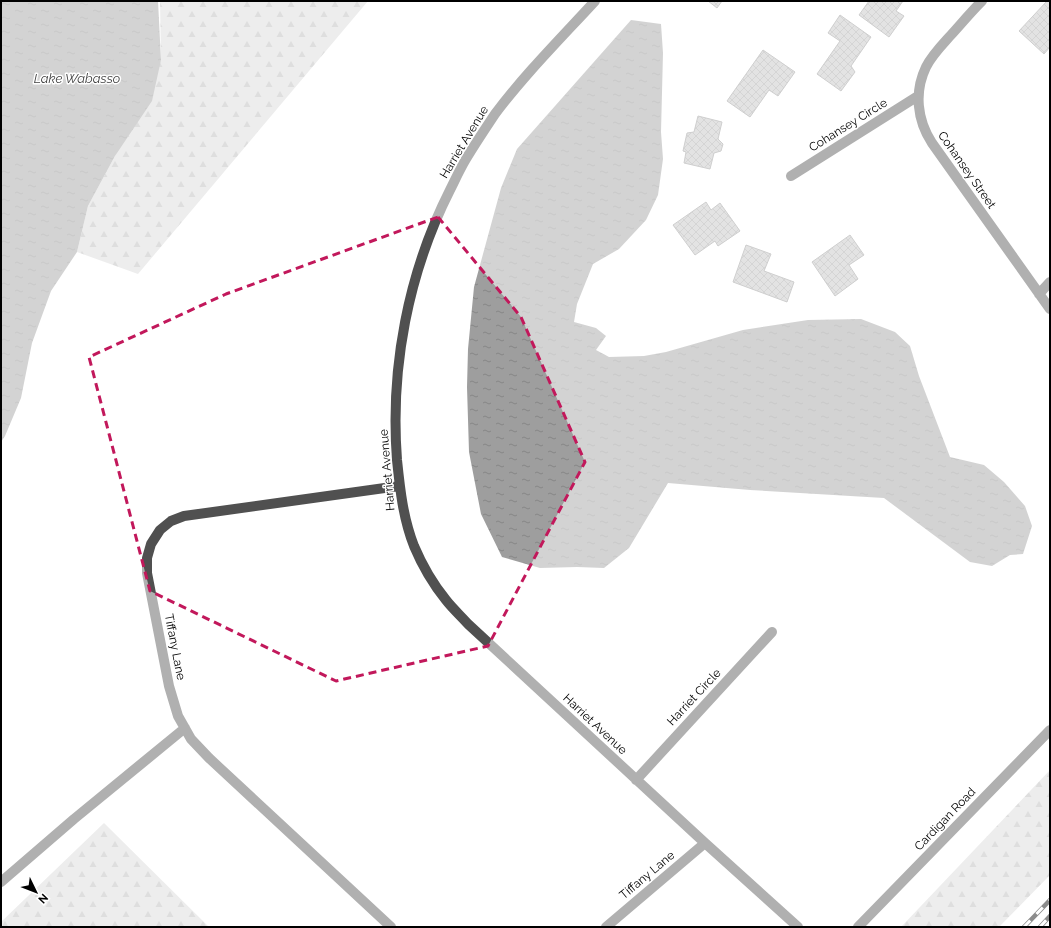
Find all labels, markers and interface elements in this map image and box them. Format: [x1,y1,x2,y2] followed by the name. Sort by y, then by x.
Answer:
[34,71,120,86] water label: Lake Wabasso
[806,95,890,155] street label: Cohansey Circle
[437,103,491,181] street label: Harriet Avenue
[935,129,999,211] street label: Cohansey Street
[376,428,398,512] street label: Harriet Avenue
[162,613,188,681] street label: Tiffany Lane
[664,666,724,728] street label: Harriet Circle
[560,691,630,757] street label: Harriet Avenue
[912,785,978,853] street label: Cardigan Road
[617,848,677,902] street label: Tiffany Lane
[16,872,56,912] north arrow
[35,891,51,906] text: N

